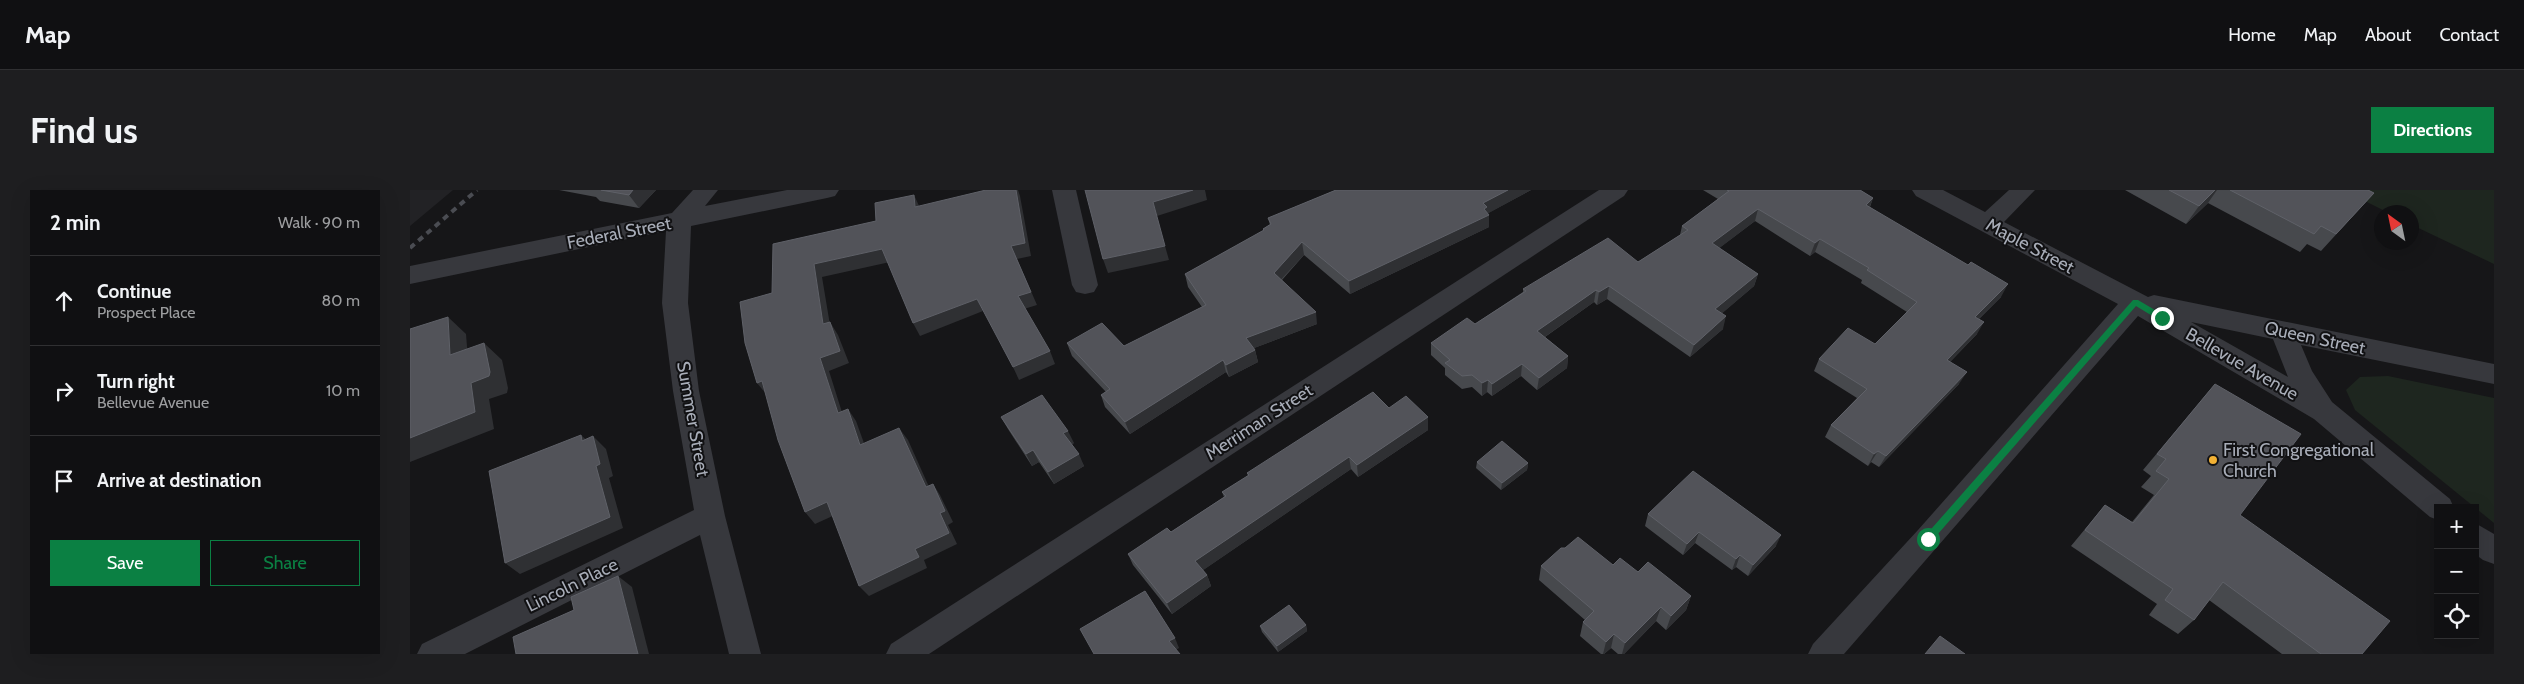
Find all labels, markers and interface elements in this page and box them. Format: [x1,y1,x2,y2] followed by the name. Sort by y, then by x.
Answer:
[25,20,71,49] text: Map
[2228,24,2276,46] text: Home
[2304,24,2337,46] text: Map
[2365,24,2411,46] text: About
[2439,24,2499,46] text: Contact
[2371,107,2494,153] button: Directions
[30,109,138,152] text: Find us
[2374,205,2419,250] north arrow
[50,210,101,235] text: 2 min
[565,212,673,254] street label: Federal Street
[278,213,360,232] text: Walk · 90 m
[1982,214,2078,278] street label: Maple Street
[97,280,171,303] text: Continue
[50,287,78,315] icon: ahead
[322,291,360,310] text: 80 m
[97,303,196,322] text: Prospect Place
[2151,307,2174,330] route end
[2263,317,2367,359] street label: Queen Street
[2182,323,2302,405] street label: Bellevue Avenue
[672,360,714,478] street label: Summer Street
[97,370,175,393] text: Turn right
[50,377,78,405] icon: right
[1201,379,1317,465] street label: Merriman Street
[326,381,360,400] text: 10 m
[97,393,209,412] text: Bellevue Avenue
[2223,439,2375,482] place label: First Congregational Church
[2207,454,2219,466] marker: First Congregational Church
[50,467,78,495] icon: arrive
[97,469,261,492] text: Arrive at destination
[2434,504,2479,639] map controls
[2434,504,2479,549] button: +
[1917,528,1940,551] route start
[50,540,200,586] button: Save
[210,540,360,586] button: Share
[2434,549,2479,594] button: −
[522,553,622,617] street label: Lincoln Place
[2434,594,2479,639] button: locate

